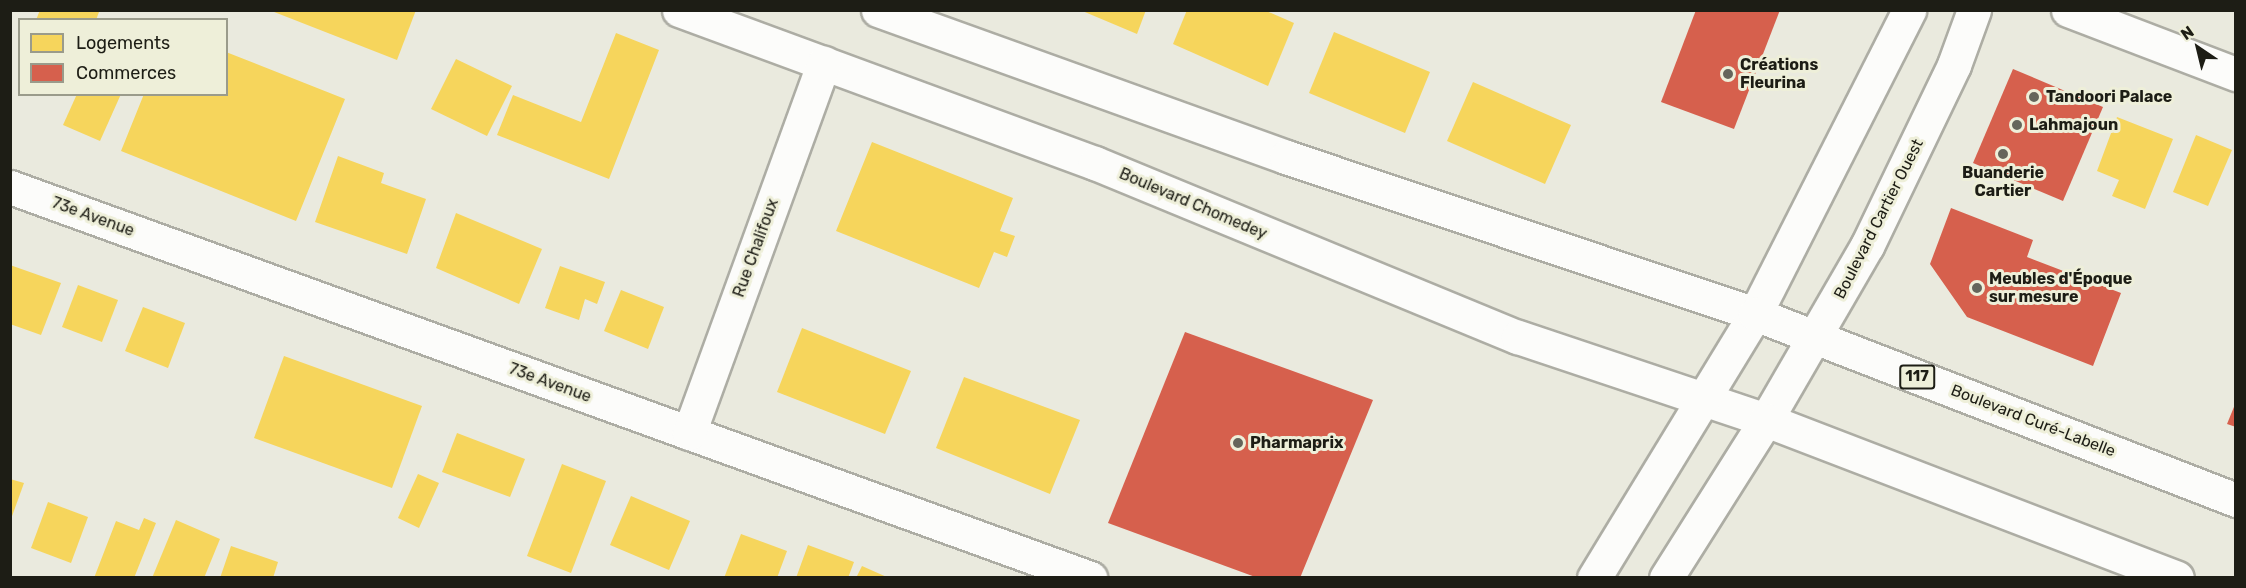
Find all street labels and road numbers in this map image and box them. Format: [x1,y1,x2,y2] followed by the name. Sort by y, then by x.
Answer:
[1830,136,1928,302] street label: Boulevard Cartier Ouest
[1116,164,1270,244] street label: Boulevard Chomedey
[49,193,137,241] street label: 73e Avenue
[729,196,783,300] street label: Rue Chalifoux
[506,359,594,407] street label: 73e Avenue
[1899,365,1935,389] road number: 117
[1948,381,2118,461] street label: Boulevard Curé-Labelle

